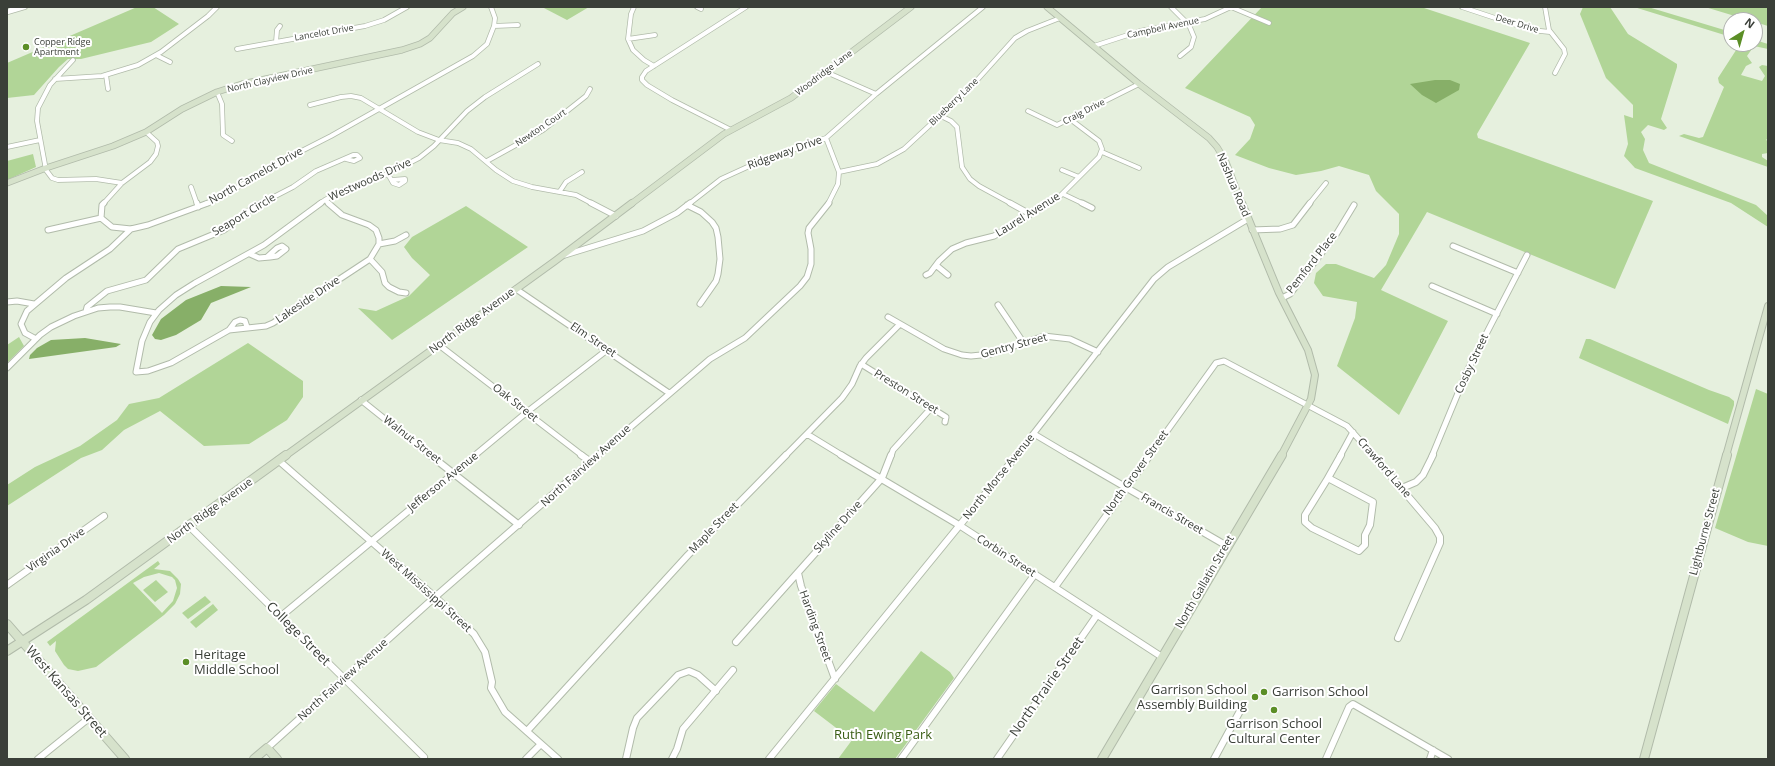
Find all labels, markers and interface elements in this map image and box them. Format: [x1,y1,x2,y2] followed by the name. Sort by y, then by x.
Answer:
[1494,12,1540,36] street label: Deer Drive
[1723,12,1763,52] north arrow
[1742,14,1758,31] text: N
[1126,15,1200,41] street label: Campbell Avenue
[294,22,354,44] street label: Lancelot Drive
[34,37,90,58] place label: Copper Ridge Apartment
[21,42,31,52] marker: Copper Ridge Apartment
[793,48,855,98] street label: Woodridge Lane
[226,65,314,95] street label: North Clayview Drive
[927,76,981,128] street label: Blueberry Lane
[1061,97,1107,127] street label: Craig Drive
[514,107,568,149] street label: Newton Court
[746,133,824,173] street label: Ridgeway Drive
[207,145,305,207] street label: North Camelot Drive
[1214,151,1252,219] street label: Nashua Road
[327,156,413,204] street label: Westwoods Drive
[993,190,1063,240] street label: Laurel Avenue
[210,191,278,239] street label: Seaport Circle
[1284,230,1340,296] street label: Pemford Place
[273,274,343,326] street label: Lakeside Drive
[427,286,517,356] street label: North Ridge Avenue
[567,320,619,360] street label: Elm Street
[979,331,1049,361] street label: Gentry Street
[1452,332,1492,396] street label: Cosby Street
[871,367,941,417] street label: Preston Street
[490,381,540,425] street label: Oak Street
[380,413,444,467] street label: Walnut Street
[538,422,634,510] street label: North Fairview Avenue
[1101,428,1171,518] street label: North Grover Street
[960,431,1038,523] street label: North Morse Avenue
[1354,435,1414,501] street label: Crawford Lane
[405,450,481,514] street label: Jefferson Avenue
[165,476,255,546] street label: North Ridge Avenue
[1687,487,1723,577] street label: Lightburne Street
[1138,491,1206,537] street label: Francis Street
[811,498,865,556] street label: Skyline Drive
[687,500,741,556] street label: Maple Street
[24,525,88,575] street label: Virginia Drive
[974,532,1038,580] street label: Corbin Street
[1173,533,1237,631] street label: North Gallatin Street
[378,547,474,635] street label: West Mississippi Street
[796,589,834,663] street label: Harding Street
[263,599,333,669] street label: College Street
[1007,634,1087,740] street label: North Prairie Street
[295,636,391,724] street label: North Fairview Avenue
[22,643,110,741] street label: West Kansas Street
[194,647,279,678] place label: Heritage Middle School
[181,657,191,667] marker: Heritage Middle School
[1137,682,1247,713] place label: Garrison School Assembly Building
[1272,684,1368,700] place label: Garrison School
[1259,687,1269,697] marker: Garrison School
[1250,692,1260,702] marker: Garrison School Assembly Building
[1269,705,1279,715] marker: Garrison School Cultural Center
[1226,716,1322,747] place label: Garrison School Cultural Center
[834,727,932,743] park label: Ruth Ewing Park

